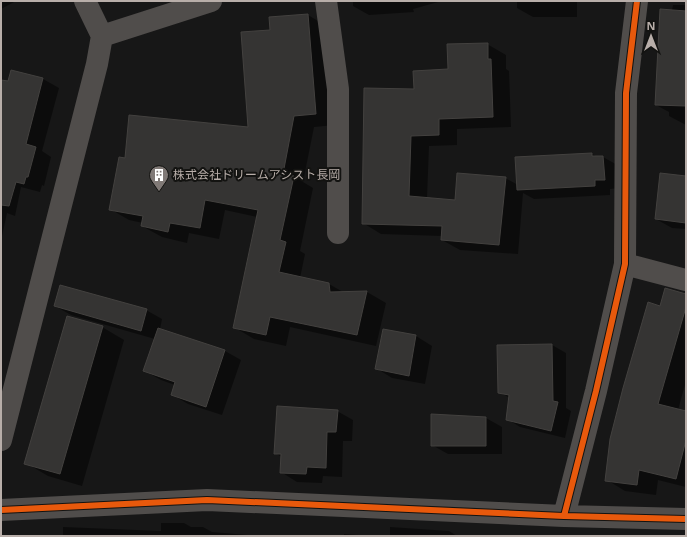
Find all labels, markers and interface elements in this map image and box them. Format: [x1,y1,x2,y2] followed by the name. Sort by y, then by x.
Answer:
[631,16,671,56] north arrow
[647,18,655,33] text: N
[148,164,170,192] building icon: 株式会社ドリームアシスト長岡
[173,166,340,183] place label: 株式会社ドリームアシスト長岡

